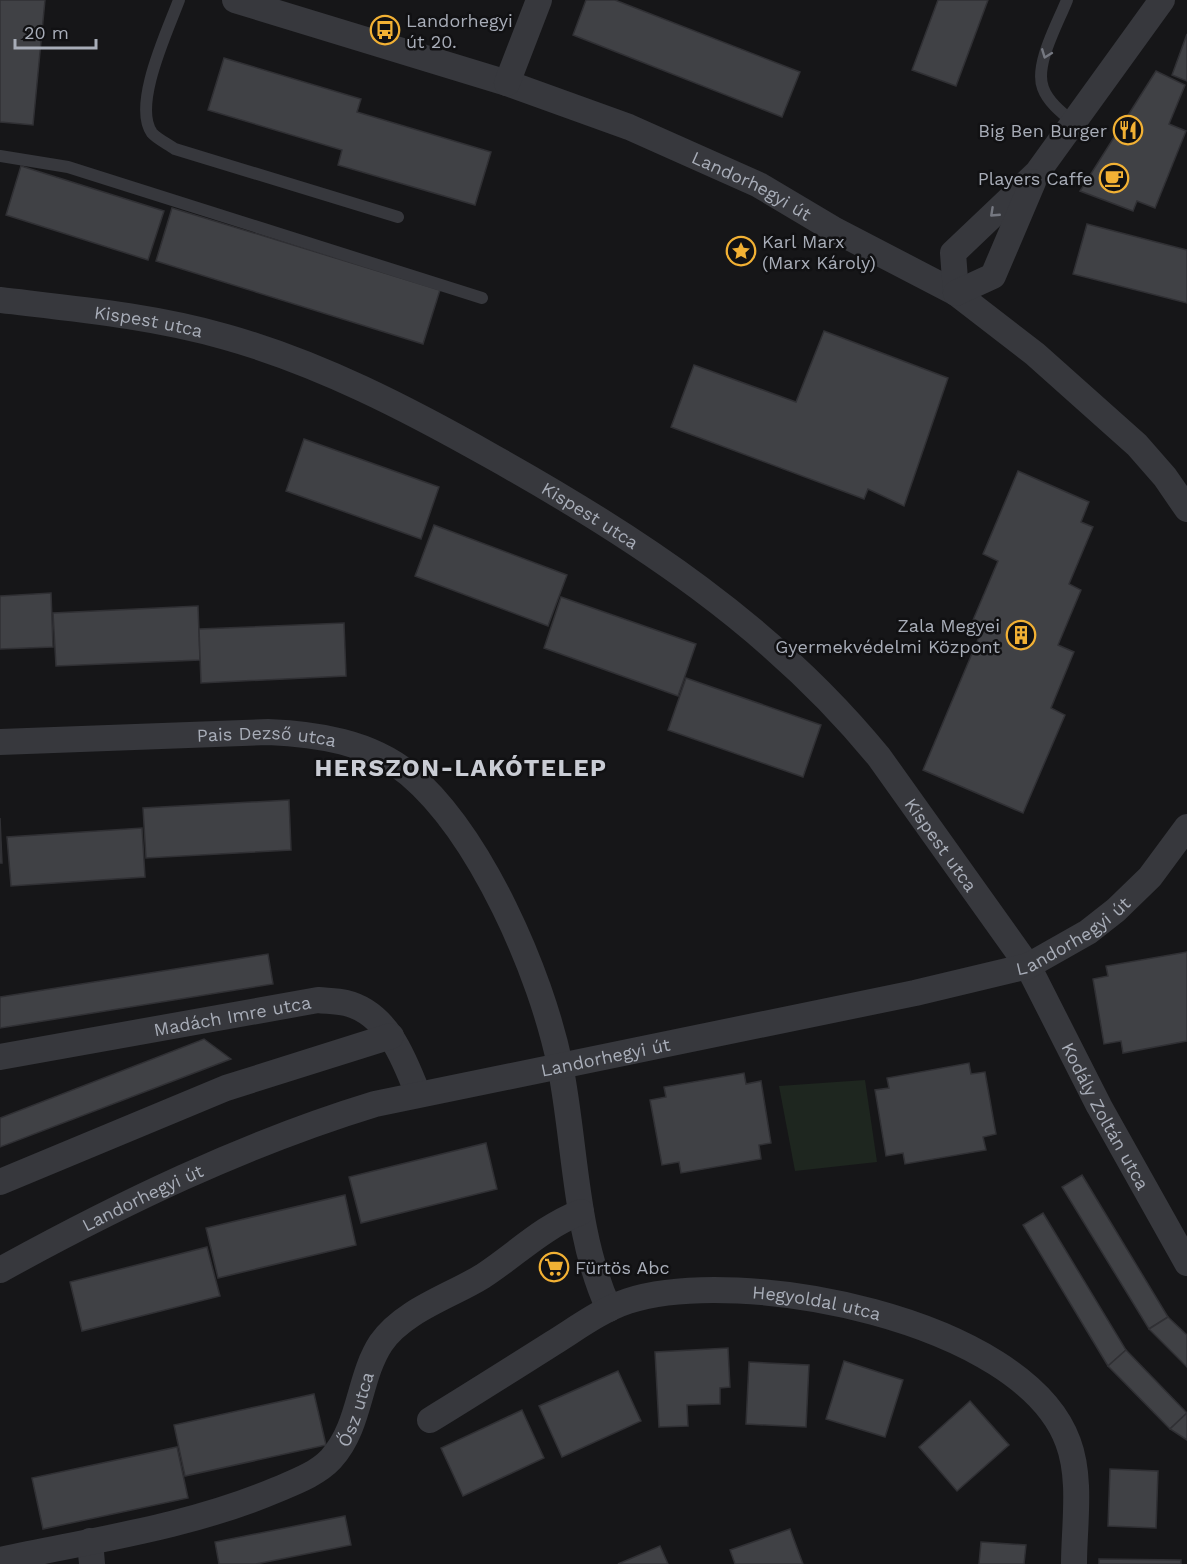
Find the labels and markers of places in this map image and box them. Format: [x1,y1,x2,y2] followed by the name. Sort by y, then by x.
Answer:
[406,10,513,52] place label: Landorhegyi út 20.
[369,14,401,46] bus stop icon: Landorhegyi út 20.
[1112,114,1144,146] restaurant icon: Big Ben Burger
[978,120,1107,141] place label: Big Ben Burger
[1098,162,1130,194] cafe icon: Players Caffe
[978,168,1093,189] place label: Players Caffe
[762,231,876,273] place label: Karl Marx (Marx Károly)
[725,235,757,267] place icon: Karl Marx (Marx Károly)
[775,615,1000,657] place label: Zala Megyei Gyermekvédelmi Központ
[1005,619,1037,651] building icon: Zala Megyei Gyermekvédelmi Központ
[538,1251,570,1283] supermarket icon: Fürtös Abc
[575,1257,670,1278] place label: Fürtös Abc

